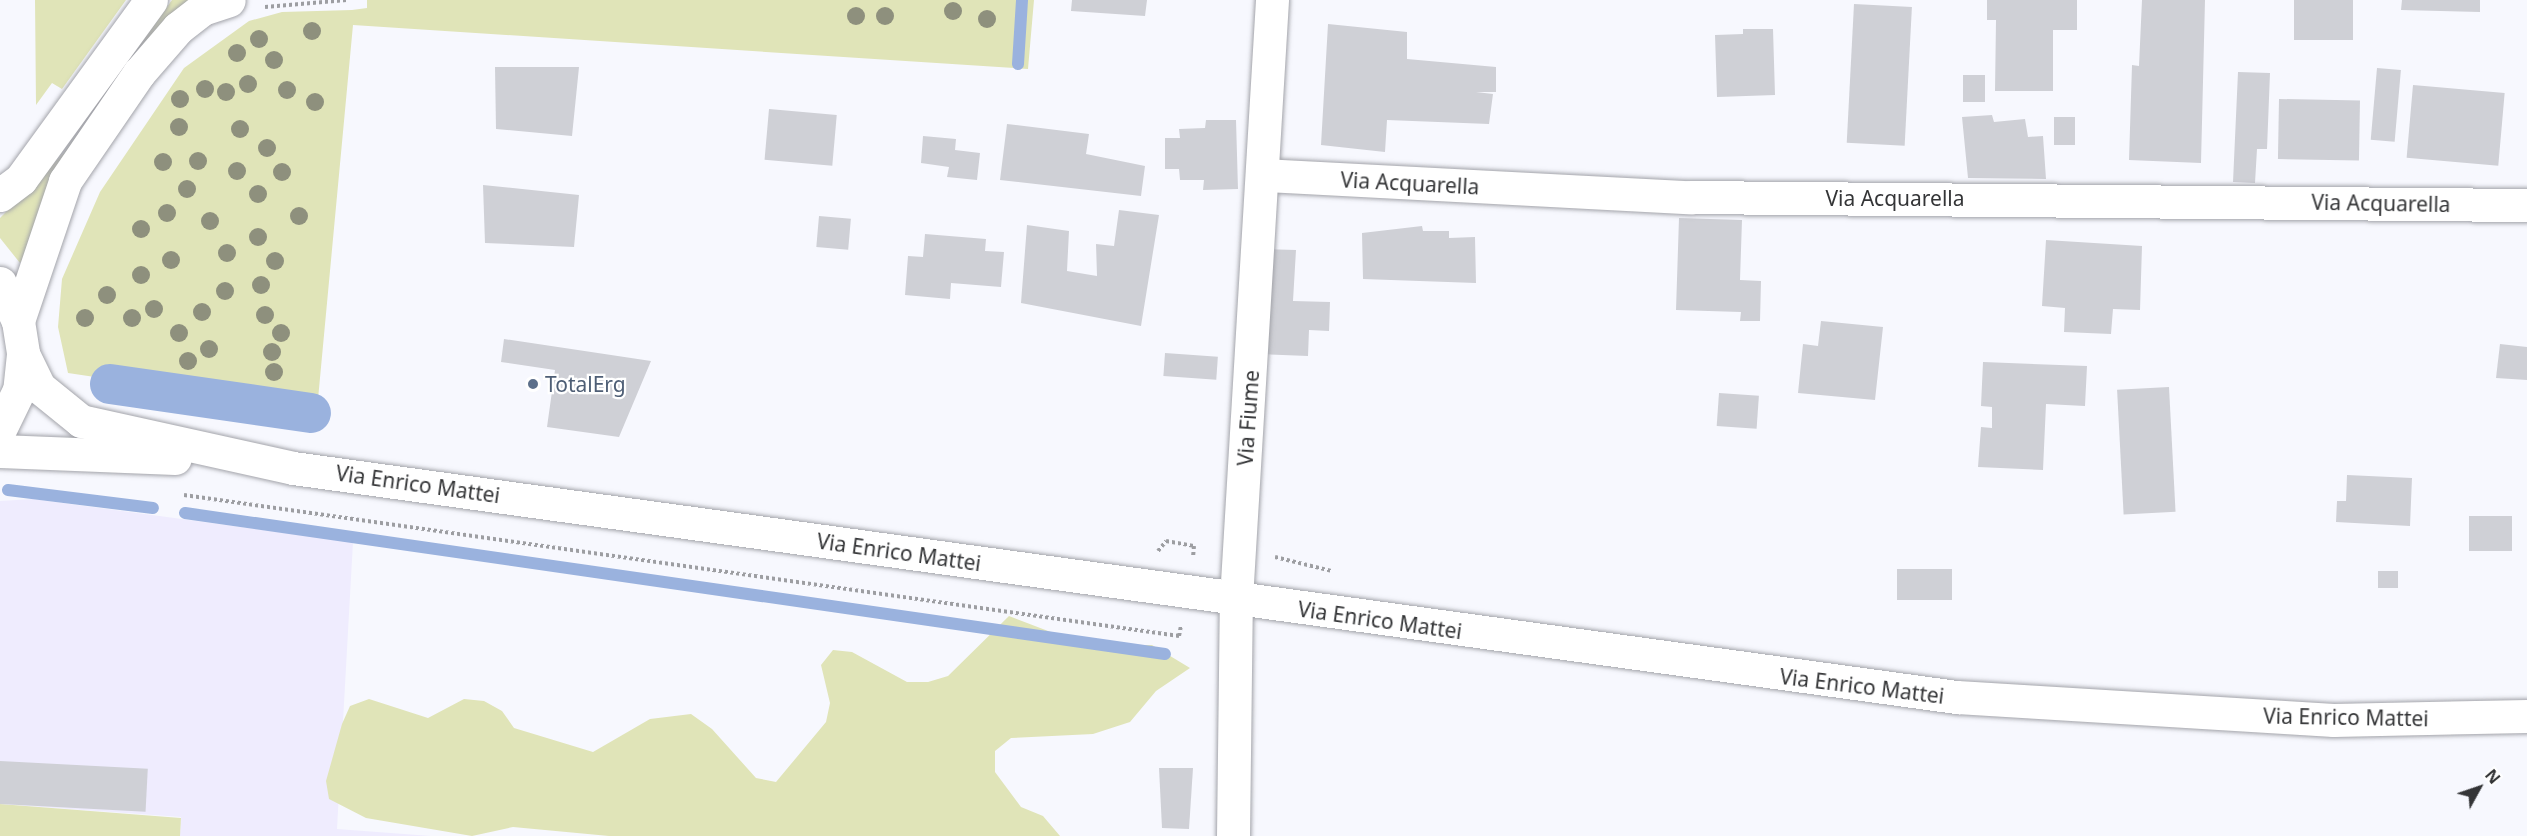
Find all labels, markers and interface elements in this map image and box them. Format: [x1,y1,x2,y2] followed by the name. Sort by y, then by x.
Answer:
[1340,167,1480,199] street label: Via Acquarella
[1825,185,1965,211] street label: Via Acquarella
[2311,189,2451,217] street label: Via Acquarella
[1232,369,1264,467] street label: Via Fiume
[545,371,626,397] place label: TotalErg
[526,377,540,391] marker: TotalErg
[334,460,502,508] street label: Via Enrico Mattei
[815,528,983,576] street label: Via Enrico Mattei
[1296,596,1464,644] street label: Via Enrico Mattei
[1778,663,1946,709] street label: Via Enrico Mattei
[2263,703,2429,731] street label: Via Enrico Mattei
[2449,758,2509,818] north arrow
[2480,764,2505,788] text: N

